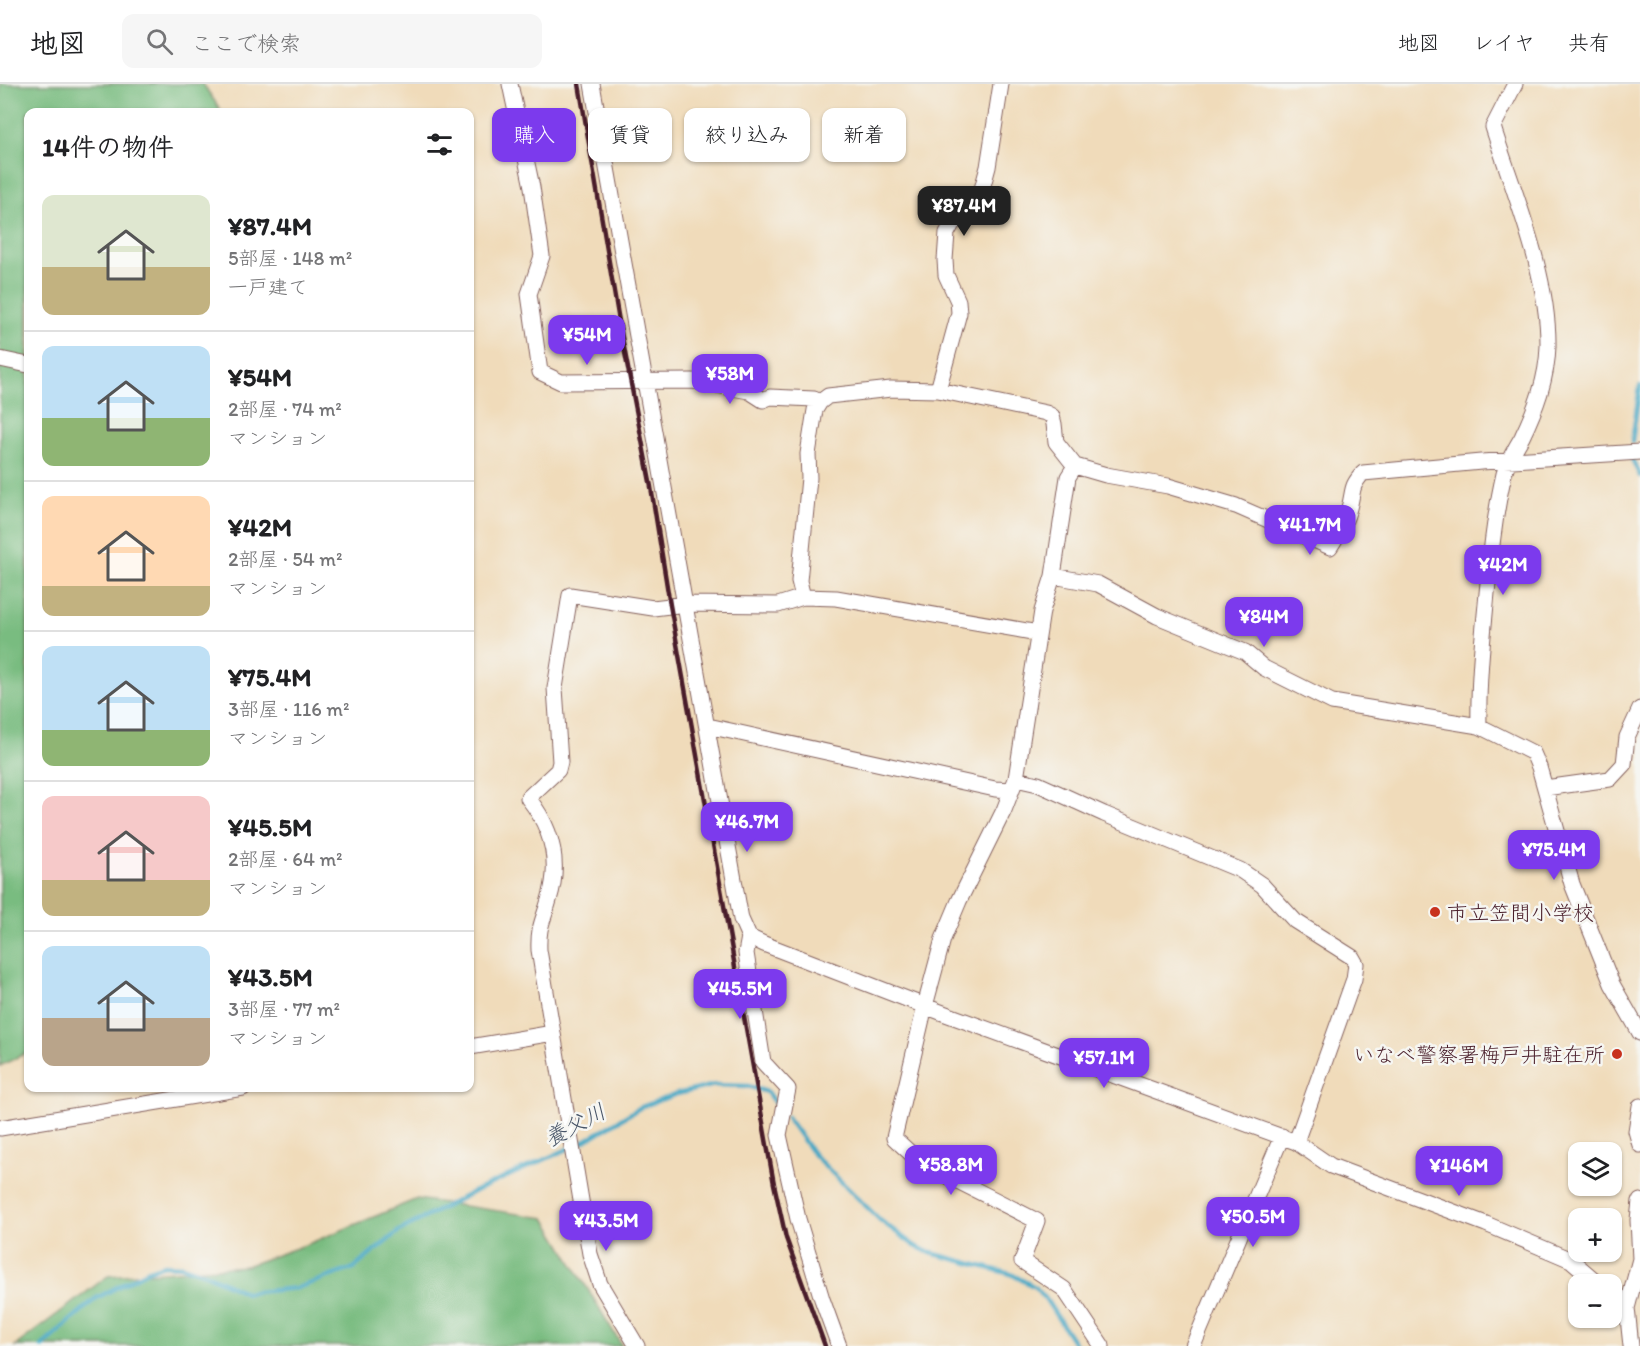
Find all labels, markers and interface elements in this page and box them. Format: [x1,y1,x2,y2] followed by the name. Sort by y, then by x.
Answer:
[122,14,542,68] search box
[143,25,176,58] icon: search
[30,26,86,60] text: 地図
[191,30,301,57] text: ここで検索
[1398,30,1440,55] text: 地図
[1473,30,1535,55] text: レイヤ
[1568,30,1610,55] text: 共有
[492,108,576,162] chip: 購入
[588,108,672,162] chip: 賃貸
[684,108,810,162] chip: 絞り込み
[822,108,906,162] chip: 新着
[423,128,456,161] icon: filters
[42,131,174,163] text: 14件の物件
[915,186,1013,237] pin: ¥87.4M
[932,193,996,217] text: ¥87.4M
[228,210,312,242] text: ¥87.4M
[90,219,162,291] icon: home
[228,246,352,270] text: 5部屋 · 148 m²
[228,275,308,299] text: 一戸建て
[551,315,623,366] pin: ¥54M
[562,322,612,346] text: ¥54M
[694,354,766,405] pin: ¥58M
[228,361,292,393] text: ¥54M
[706,361,754,385] text: ¥58M
[90,370,162,442] icon: home
[228,397,342,421] text: 2部屋 · 74 m²
[228,426,327,450] text: マンション
[1261,505,1359,556] pin: ¥41.7M
[228,511,292,543] text: ¥42M
[1278,512,1342,536] text: ¥41.7M
[90,520,162,592] icon: home
[1467,545,1539,596] pin: ¥42M
[228,547,342,571] text: 2部屋 · 54 m²
[1478,552,1528,576] text: ¥42M
[228,576,327,600] text: マンション
[1228,597,1300,648] pin: ¥84M
[1239,604,1289,628] text: ¥84M
[228,661,312,693] text: ¥75.4M
[90,670,162,742] icon: home
[228,697,349,721] text: 3部屋 · 116 m²
[228,726,327,750] text: マンション
[698,802,796,853] pin: ¥46.7M
[715,809,779,833] text: ¥46.7M
[228,811,312,843] text: ¥45.5M
[90,820,162,892] icon: home
[1505,830,1603,881] pin: ¥75.4M
[1522,837,1586,861] text: ¥75.4M
[228,847,342,871] text: 2部屋 · 64 m²
[228,876,327,900] text: マンション
[1447,900,1594,925] place label: 市立笠間小学校
[1428,905,1442,919] marker: 市立笠間小学校
[228,961,313,993] text: ¥43.5M
[691,969,789,1020] pin: ¥45.5M
[90,970,162,1042] icon: home
[708,976,772,1000] text: ¥45.5M
[228,997,340,1021] text: 3部屋 · 77 m²
[228,1026,327,1050] text: マンション
[1055,1038,1153,1089] pin: ¥57.1M
[1353,1042,1605,1067] place label: いなべ警察署梅戸井駐在所
[1073,1045,1135,1069] text: ¥57.1M
[1610,1047,1624,1061] marker: いなべ警察署梅戸井駐在所
[540,1098,610,1152] water label: 養父川
[1568,1142,1622,1328] map controls
[1568,1142,1622,1196] button: layers
[902,1145,1000,1196] pin: ¥58.8M
[1417,1146,1501,1197] pin: ¥146M
[919,1152,983,1176] text: ¥58.8M
[1430,1153,1488,1177] text: ¥146M
[1204,1197,1302,1248] pin: ¥50.5M
[557,1201,655,1252] pin: ¥43.5M
[1220,1204,1286,1228] text: ¥50.5M
[573,1208,639,1232] text: ¥43.5M
[1568,1208,1622,1262] button: +
[1568,1274,1622,1328] button: −

